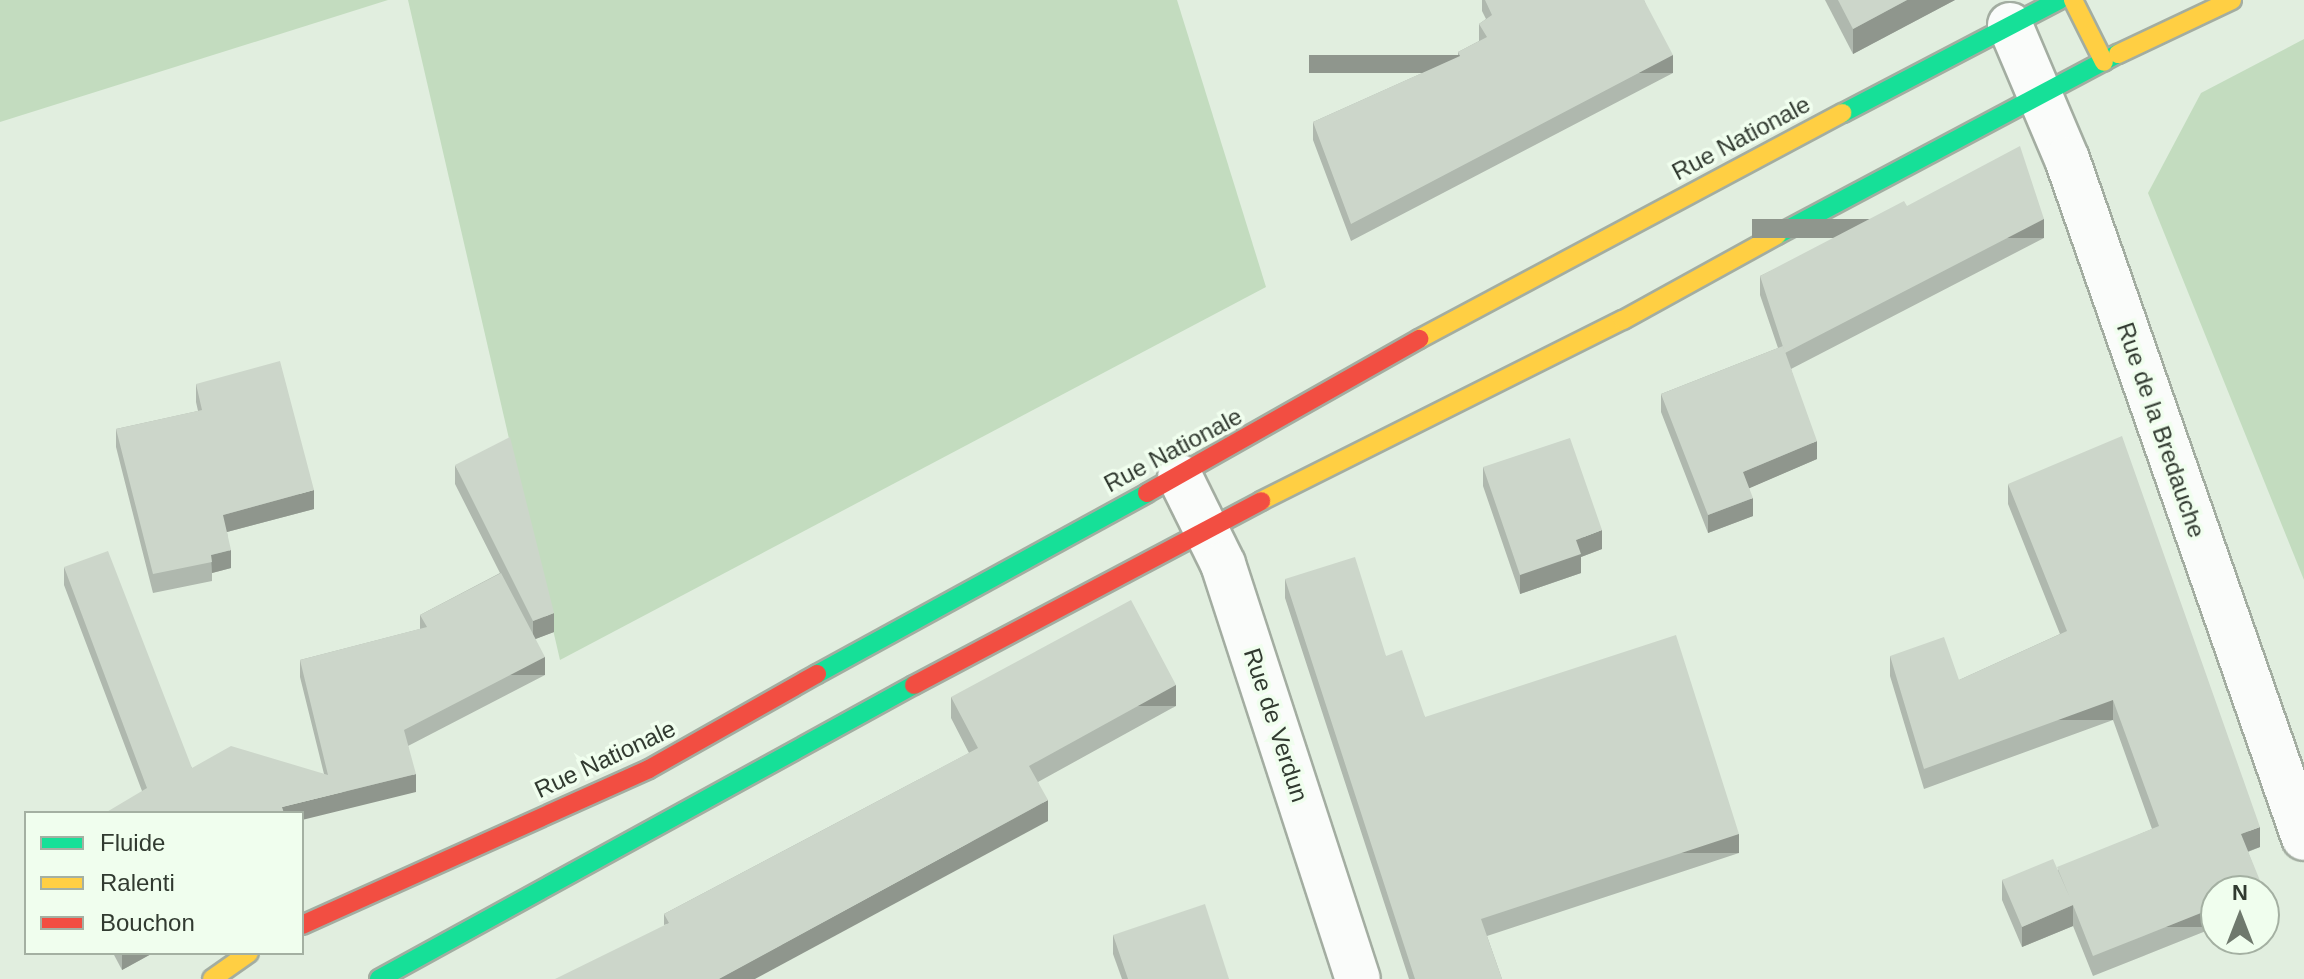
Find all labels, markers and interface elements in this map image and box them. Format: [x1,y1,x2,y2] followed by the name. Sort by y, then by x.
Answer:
[1667,90,1815,186] street label: Rue Nationale
[2111,319,2211,541] street label: Rue de la Bredauche
[1099,402,1247,498] street label: Rue Nationale
[1238,644,1314,806] street label: Rue de Verdun
[530,714,680,804] street label: Rue Nationale
[24,811,304,955] legend
[100,829,165,856] text: Fluide
[100,869,175,896] text: Ralenti
[2200,875,2280,955] north arrow
[2232,880,2248,905] text: N
[100,909,195,936] text: Bouchon

